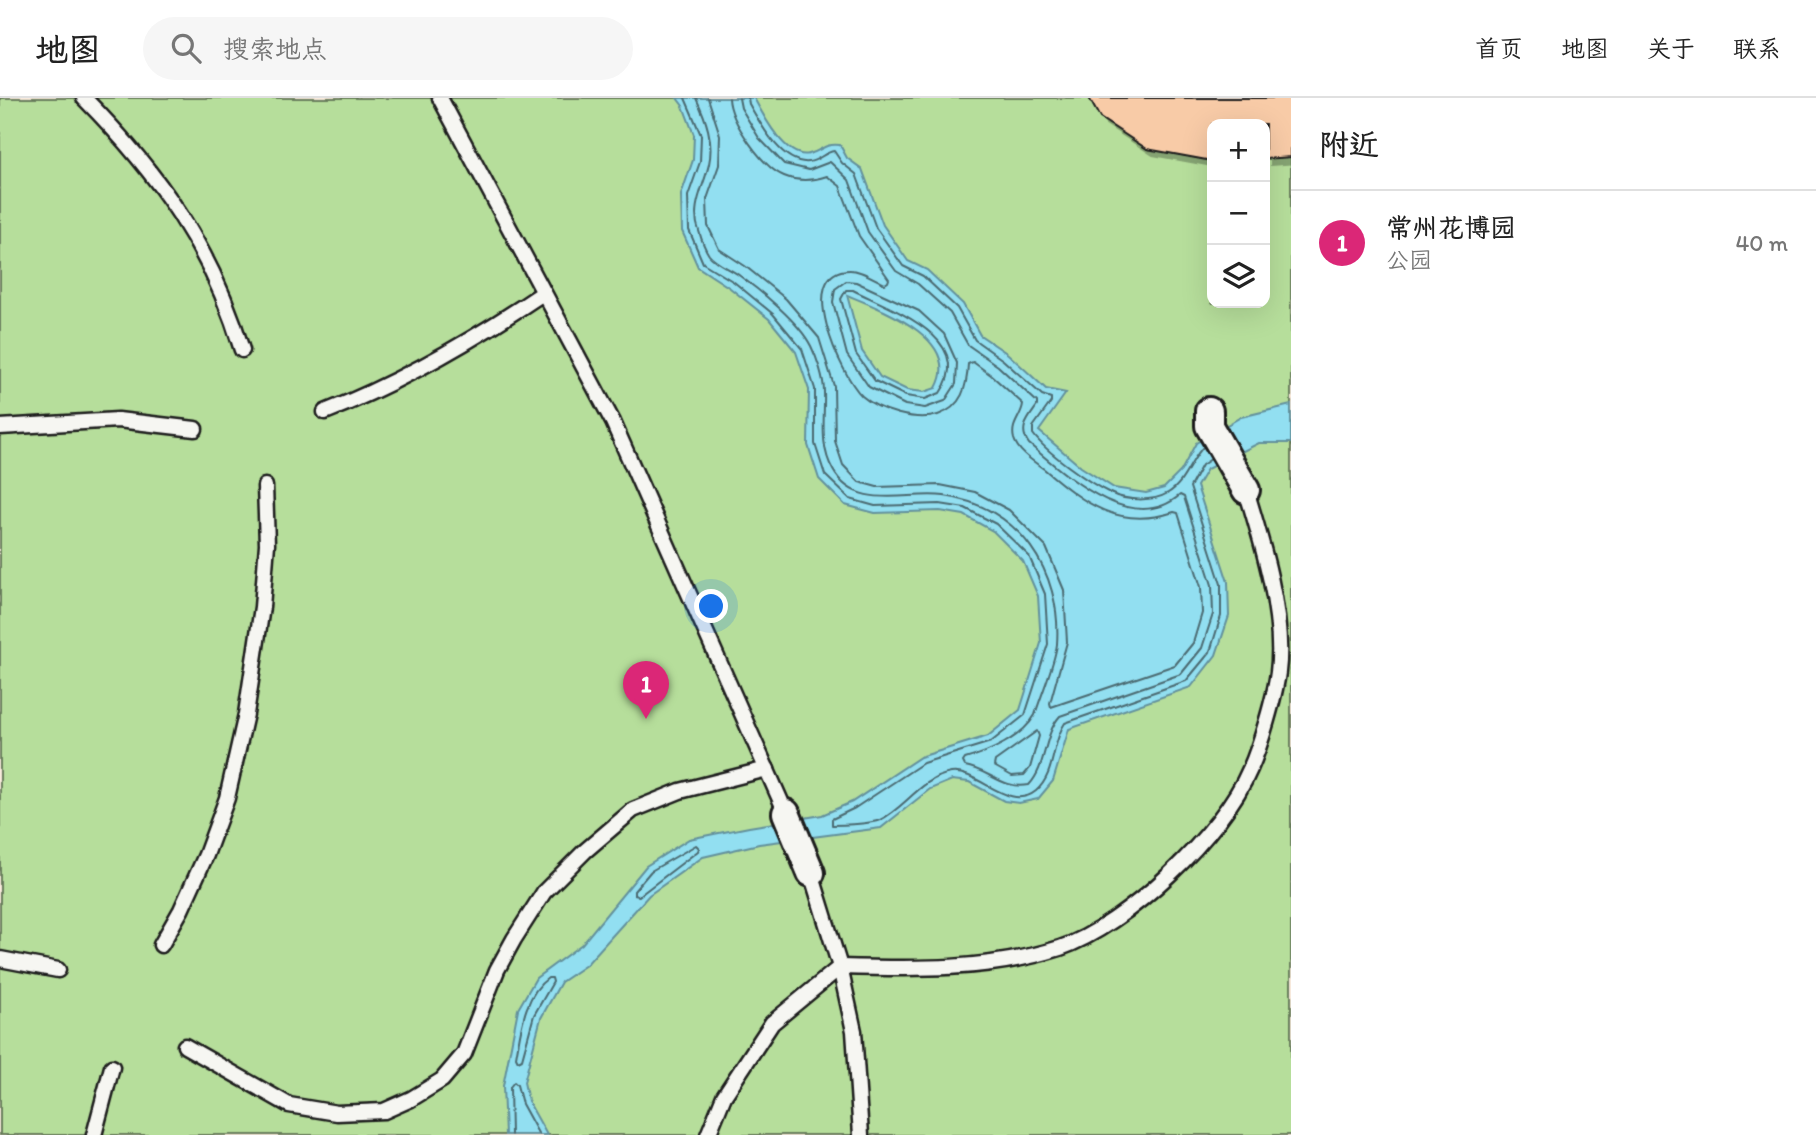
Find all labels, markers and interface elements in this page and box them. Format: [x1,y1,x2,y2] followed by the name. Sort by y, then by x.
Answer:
[143,17,633,80] search box
[167,29,205,67] icon: search
[35,30,101,69] text: 地图
[223,33,327,65] text: 搜索地点
[1475,34,1523,63] text: 首页
[1561,34,1609,63] text: 地图
[1647,34,1695,63] text: 关于
[1733,34,1781,63] text: 联系
[1207,119,1270,308] map controls
[1207,119,1270,182] button: +
[1319,126,1379,163] text: 附近
[1207,182,1270,245] button: −
[1386,212,1516,244] text: 常州花博园
[1337,229,1347,257] text: 1
[1735,229,1788,257] text: 40 m
[1207,245,1270,308] button: layers
[1386,246,1432,274] text: 公园
[694,589,728,623] your location
[623,661,669,719] pin: 1

